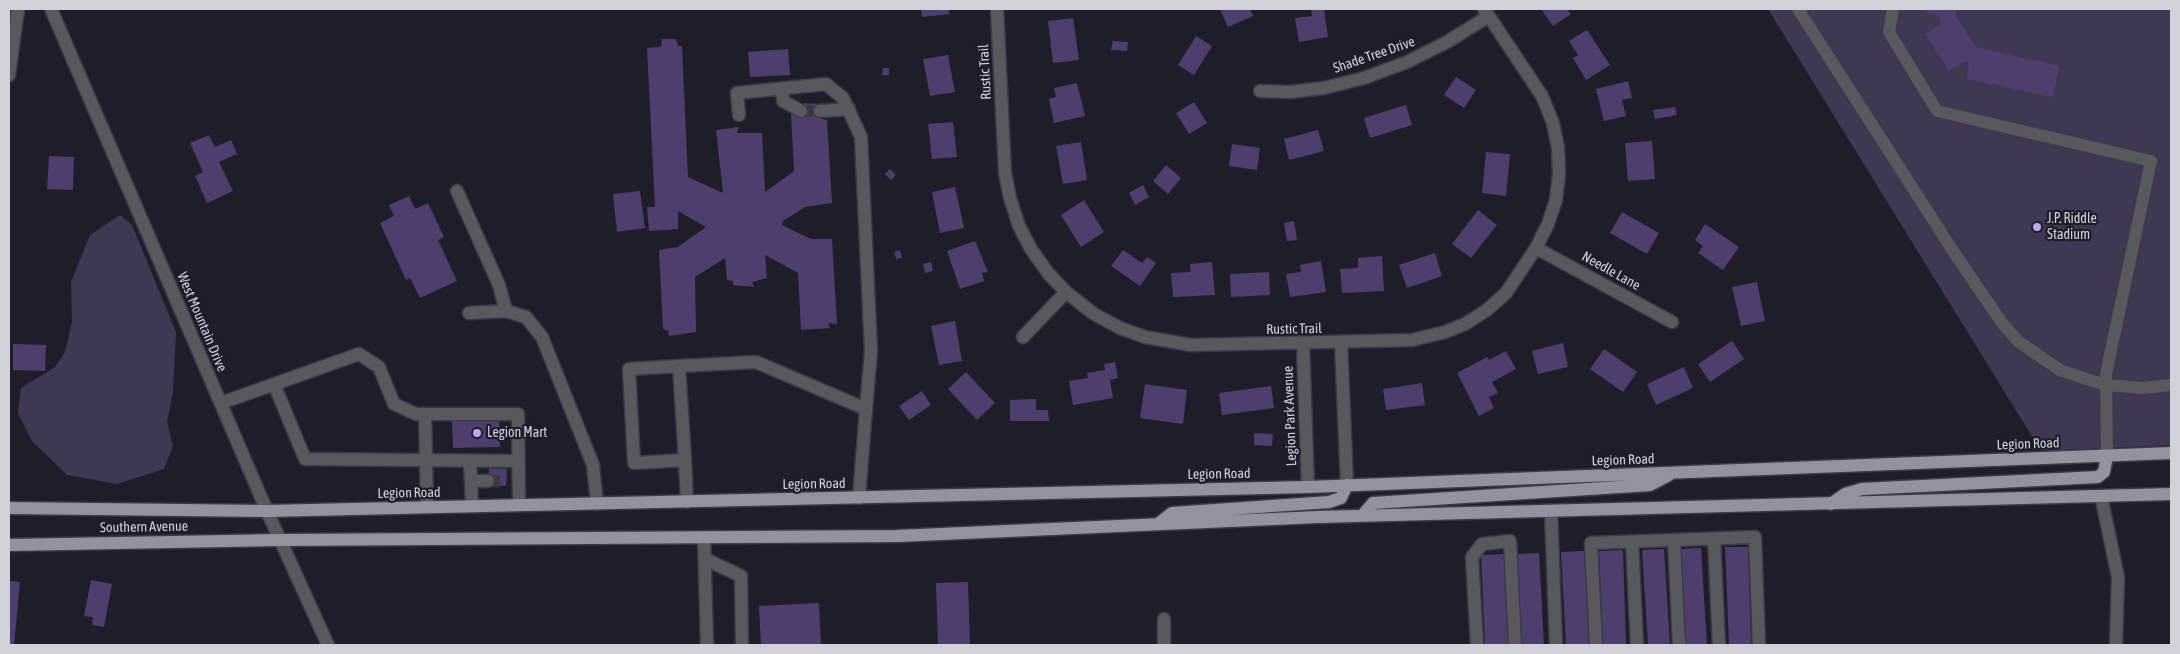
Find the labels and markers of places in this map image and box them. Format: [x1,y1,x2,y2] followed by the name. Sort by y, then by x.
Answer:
[2047,211,2097,243] place label: J.P. Riddle Stadium
[2031,221,2043,233] marker: J.P. Riddle Stadium
[487,425,547,441] place label: Legion Mart
[471,427,483,439] marker: Legion Mart

